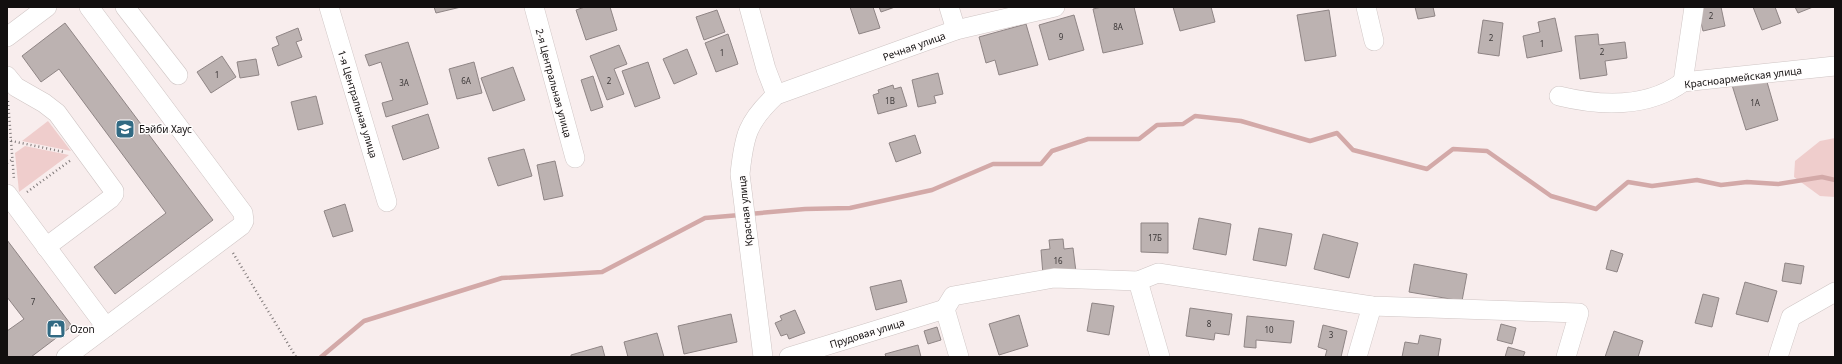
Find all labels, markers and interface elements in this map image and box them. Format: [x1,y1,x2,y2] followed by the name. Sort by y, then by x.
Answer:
[1709,10,1714,21] house number: 2
[1113,21,1124,32] house number: 8А
[533,27,575,139] street label: 2-я Центральная улица
[881,28,947,64] street label: Речная улица
[1059,31,1064,42] house number: 9
[1489,32,1494,43] house number: 2
[1540,38,1544,49] house number: 1
[1600,46,1605,57] house number: 2
[720,47,724,58] house number: 1
[335,48,381,160] street label: 1-я Центральная улица
[1683,63,1803,91] street label: Красноармейская улица
[215,69,219,80] house number: 1
[461,75,472,86] house number: 6А
[607,75,612,86] house number: 2
[399,77,410,88] house number: 3А
[885,95,895,106] house number: 1В
[1750,97,1761,108] house number: 1А
[114,118,136,140] school or university icon: Бэйби Хаус
[139,122,192,136] place label: Бэйби Хаус
[734,175,756,247] street label: Красная улица
[1148,232,1162,243] house number: 17Б
[1053,255,1063,266] house number: 16
[31,296,36,307] house number: 7
[828,315,906,351] street label: Прудовая улица
[45,318,67,340] shop icon: Ozon
[1207,318,1212,329] house number: 8
[70,322,95,336] place label: Ozon
[1264,324,1274,335] house number: 10
[1329,329,1334,340] house number: 3

